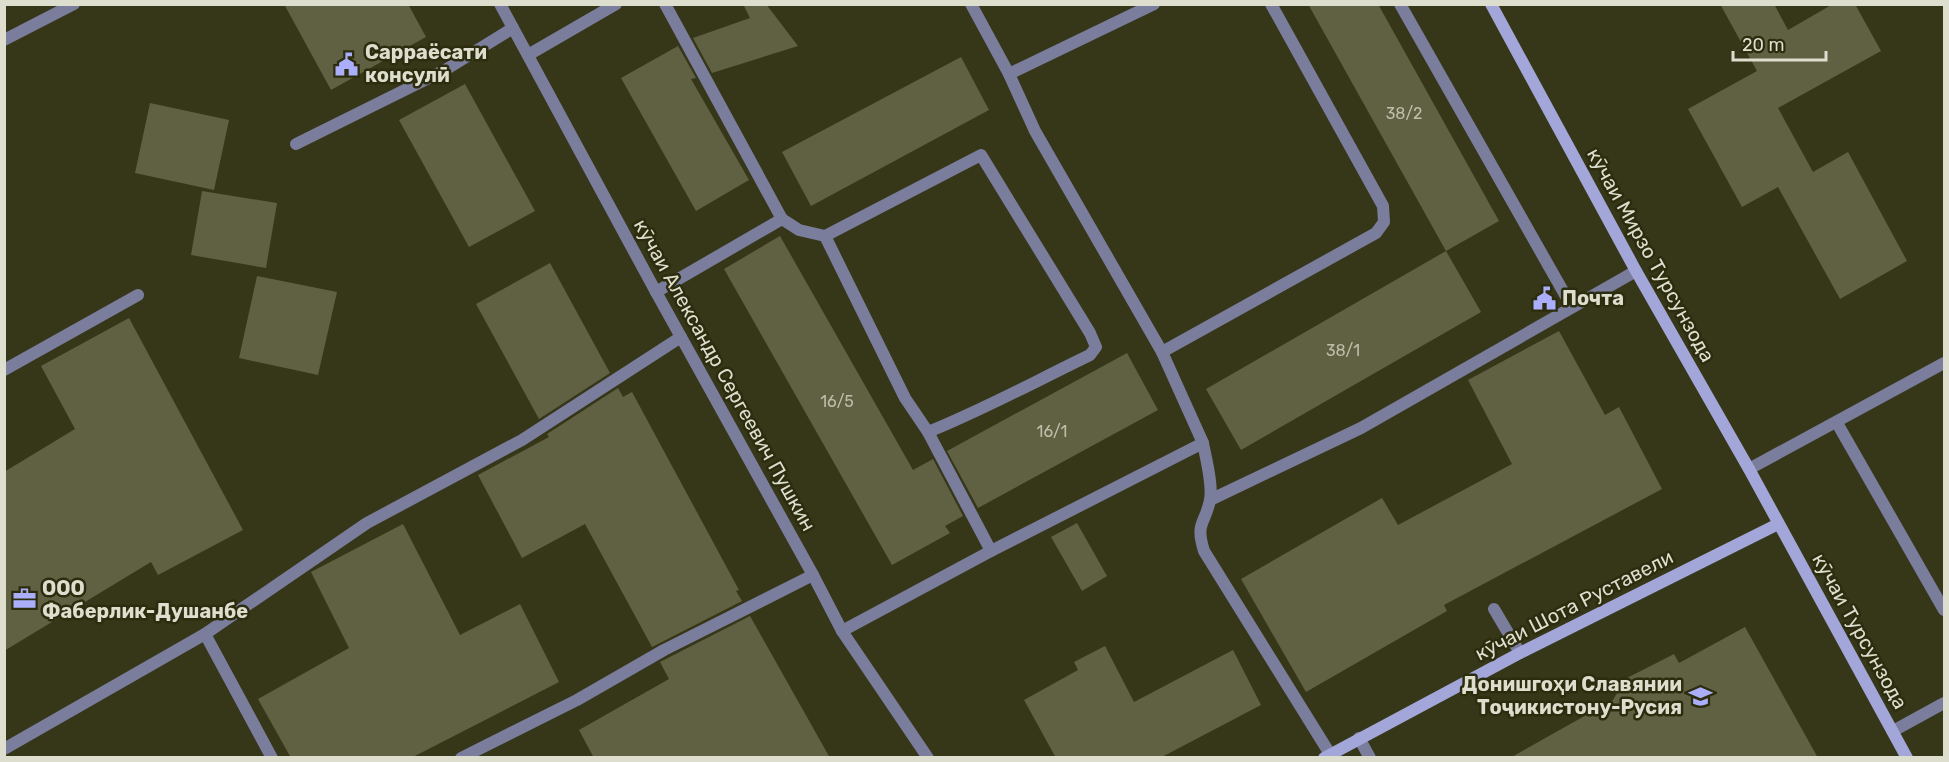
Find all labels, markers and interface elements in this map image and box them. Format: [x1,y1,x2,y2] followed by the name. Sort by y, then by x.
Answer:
[1733,24,1826,62] scale bar
[1742,34,1784,56] text: 20 m
[365,40,487,87] place label: Сарраёсати консулӣ
[334,51,360,77] public building icon: Сарраёсати консулӣ
[1386,104,1422,123] house number: 38/2
[1582,144,1720,366] street label: кӯчаи Мирзо Турсунзода
[629,215,821,535] street label: кӯчаи Александр Сергеевич Пушкин
[1531,285,1557,311] public building icon: Почта
[1562,286,1624,310] place label: Почта
[1326,341,1360,360] house number: 38/1
[820,392,854,411] house number: 16/5
[1037,422,1067,441] house number: 16/1
[1471,544,1677,666] street label: кӯчаи Шота Руставели
[1807,549,1913,713] street label: кӯчаи Турсунзода
[42,576,248,623] place label: ООО Фаберлик-Душанбе
[11,586,37,612] office icon: ООО Фаберлик-Душанбе
[1462,672,1682,719] place label: Донишгоҳи Славянии Тоҷикистону-Русия
[1687,683,1713,709] school or university icon: Донишгоҳи Славянии Тоҷикистону-Русия

